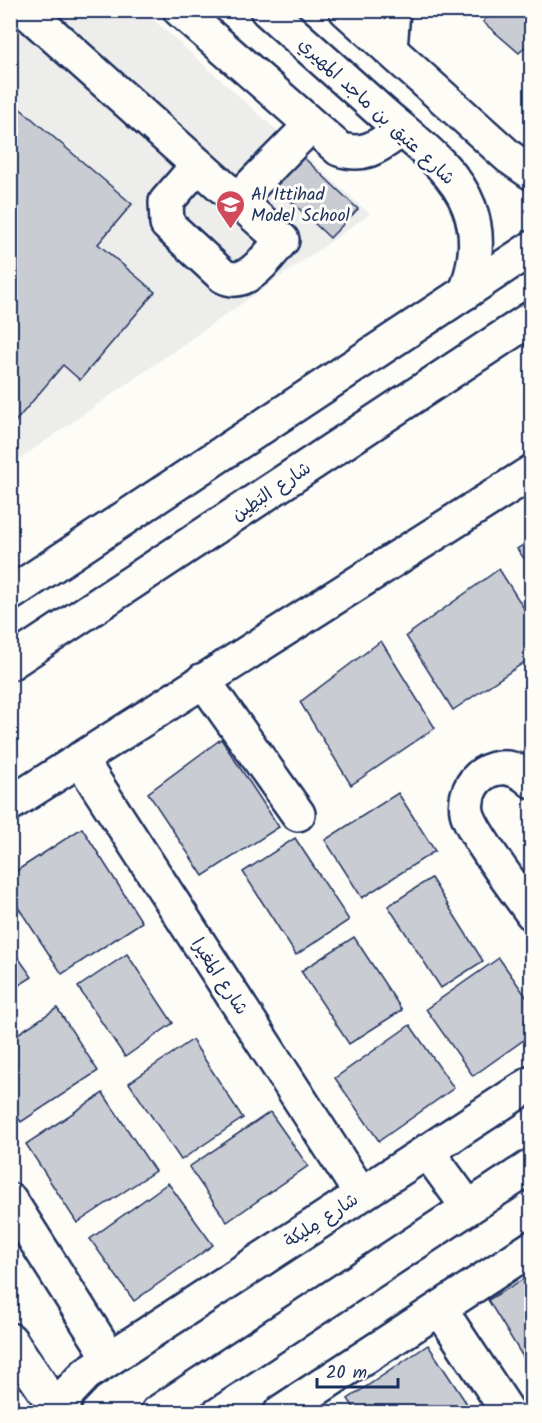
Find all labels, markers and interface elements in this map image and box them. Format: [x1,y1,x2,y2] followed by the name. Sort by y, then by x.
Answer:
[291,31,461,193] street label: شارع عتيق بن ماجد المهيري
[251,181,351,231] place label: Al Ittihad Model School
[214,188,246,230] school or university icon: Al Ittihad Model School
[226,455,318,530] street label: شارع البَطِين
[183,932,255,1021] street label: شارع المغيرا
[279,1186,365,1256] street label: شارع مِليكة
[317,1351,398,1389] scale bar
[326,1359,367,1388] text: 20 m

